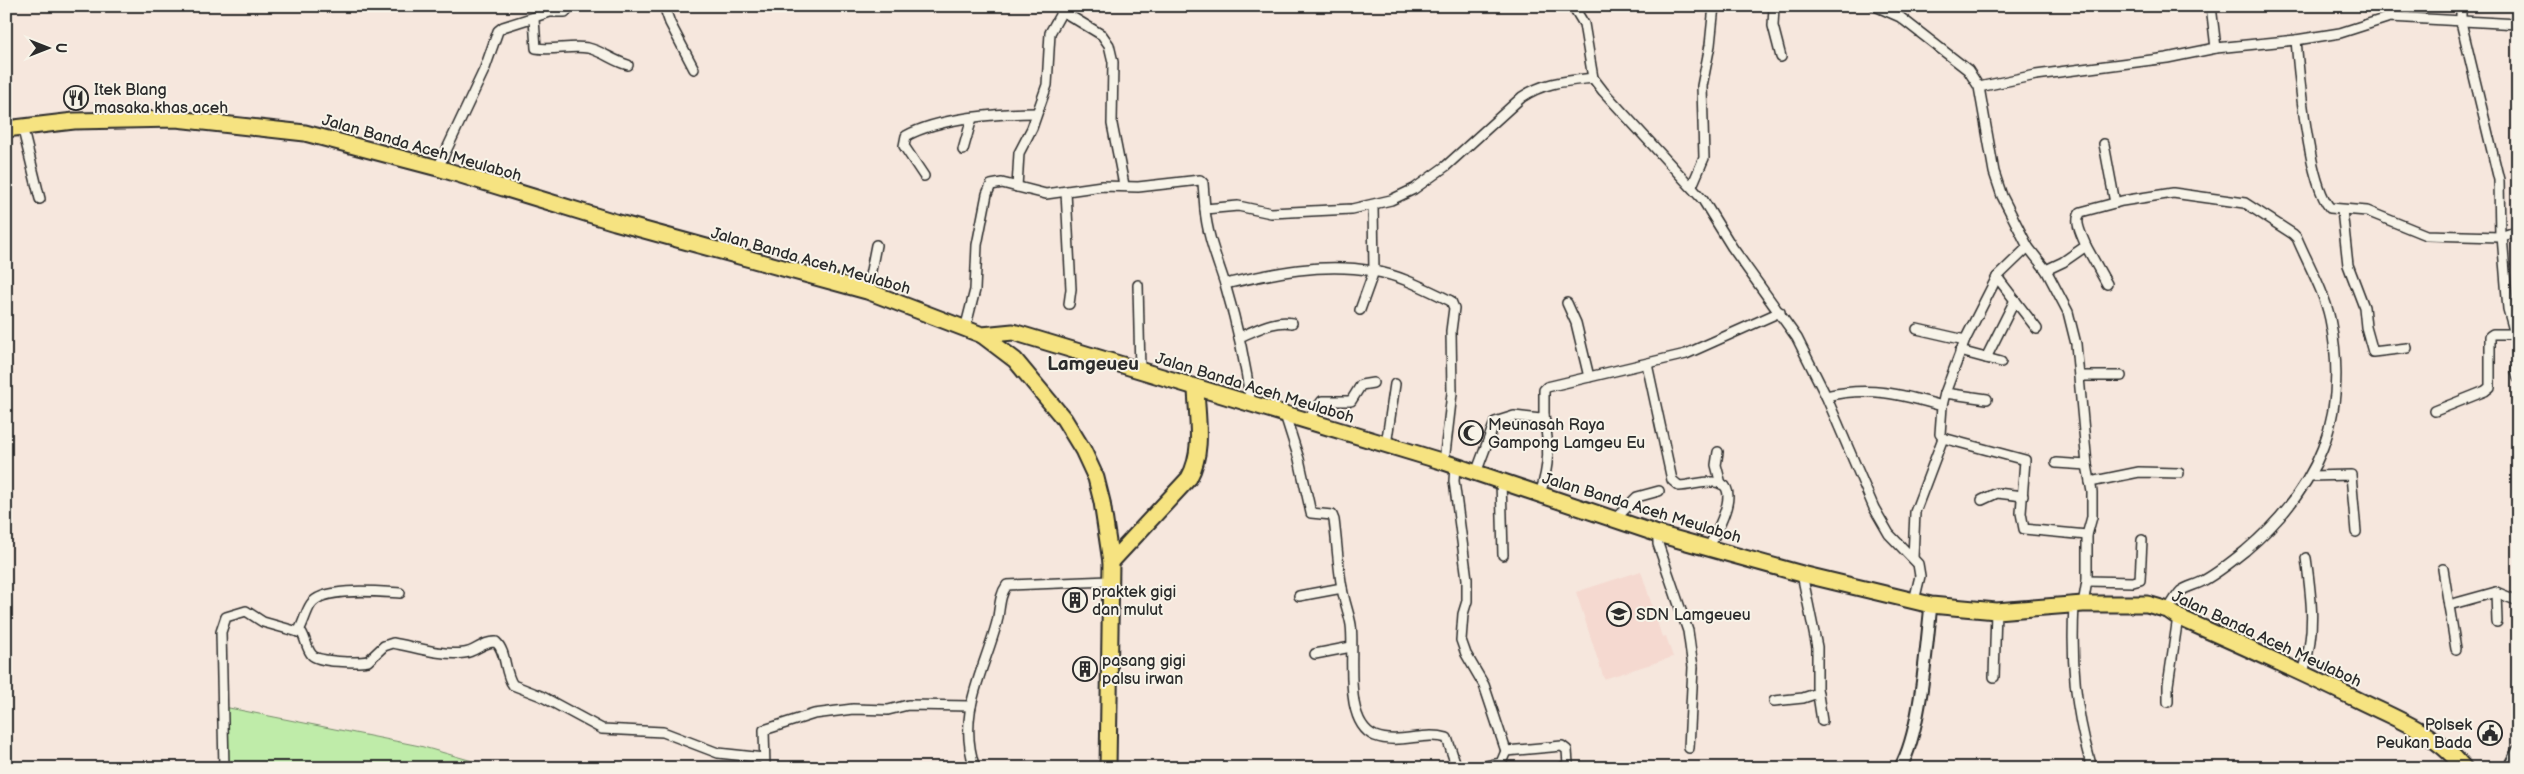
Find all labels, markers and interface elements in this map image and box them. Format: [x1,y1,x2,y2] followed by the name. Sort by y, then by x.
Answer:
[22,22,72,72] north arrow
[52,43,69,53] text: U
[94,81,228,118] place label: Itek Blang masaka khas aceh
[63,85,89,111] restaurant icon: Itek Blang masaka khas aceh
[320,111,524,186] street label: Jalan Banda Aceh Meulaboh
[709,224,913,299] street label: Jalan Banda Aceh Meulaboh
[1153,349,1356,428] street label: Jalan Banda Aceh Meulaboh
[1047,353,1139,376] district label: Lamgeueu
[1488,416,1645,453] place label: Meunasah Raya Gampong Lamgeu Eu
[1458,420,1484,446] mosque icon: Meunasah Raya Gampong Lamgeu Eu
[1540,469,1743,548] street label: Jalan Banda Aceh Meulaboh
[1092,583,1176,620] place label: praktek gigi dan mulut
[1062,587,1088,613] building icon: praktek gigi dan mulut
[2169,587,2364,692] street label: Jalan Banda Aceh Meulaboh
[1606,601,1632,627] school or university icon: SDN Lamgeueu
[1636,606,1751,625] place label: SDN Lamgeueu
[1102,652,1186,689] place label: pasang gigi palsu irwan
[1072,656,1098,682] building icon: pasang gigi palsu irwan
[2376,716,2472,753] place label: Polsek Peukan Bada
[2477,720,2503,746] public building icon: Polsek Peukan Bada

